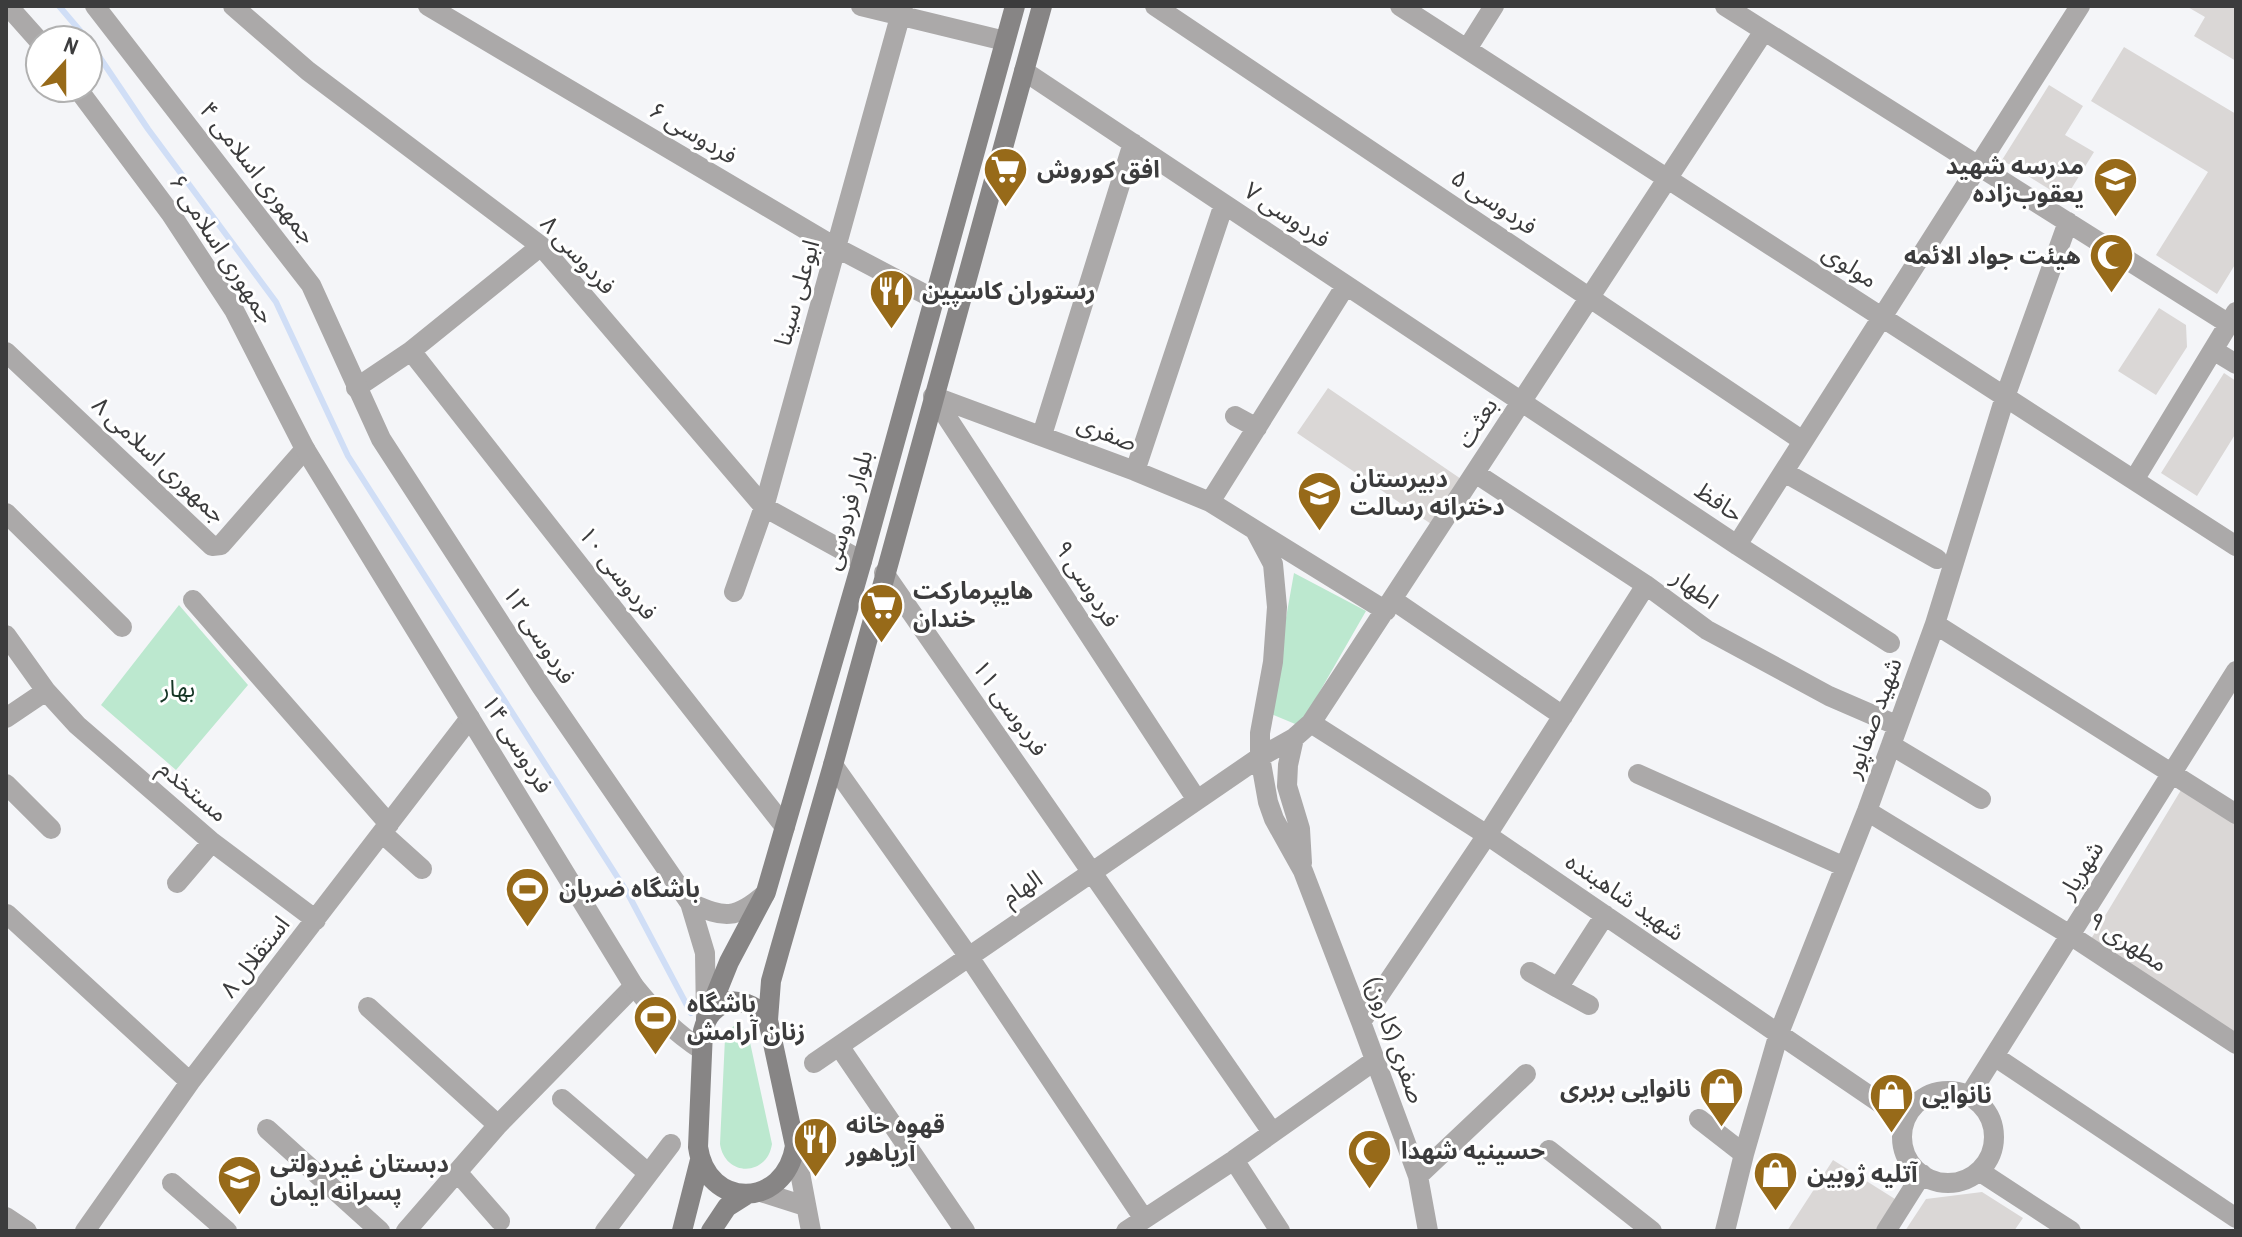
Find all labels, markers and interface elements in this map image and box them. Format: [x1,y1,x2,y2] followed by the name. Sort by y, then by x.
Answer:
[24,24,104,104] north arrow
[60,29,83,62] text: N
[644,93,743,171] street label: فردوسی ۶
[193,95,324,250] street label: جمهوری اسلامی ۴
[982,146,1030,209] supermarket icon: افق کوروش
[1946,149,2084,209] place label: مدرسه شهید یعقوب‌زاده
[1037,153,1160,185] place label: افق کوروش
[2091,156,2139,219] school or university icon: مدرسه شهید یعقوب‌زاده
[1445,161,1544,242] street label: فردوسی ۵
[162,167,283,329] street label: جمهوری اسلامی ۶
[1238,174,1337,255] street label: فردوسی ۷
[534,208,624,301] street label: فردوسی ۸
[2088,232,2136,295] mosque icon: هیئت جواد الائمه
[1817,235,1884,295] street label: مولوی
[766,236,826,349] street label: ابوعلی سینا
[1904,239,2081,271] place label: هیئت جواد الائمه
[867,267,915,330] restaurant icon: رستوران کاسپین
[922,274,1096,307] place label: رستوران کاسپین
[86,389,234,530] street label: جمهوری اسلامی ۸
[1448,391,1504,454] street label: بعثت
[1073,406,1142,458] street label: صفری
[815,446,879,573] street label: بلوار فردوسی
[1350,462,1505,522] place label: دبیرستان دخترانه رسالت
[1295,469,1343,532] school or university icon: دبیرستان دخترانه رسالت
[1689,473,1750,529] street label: حافظ
[572,519,666,626] street label: فردوسی ۱۰
[1048,534,1128,633] street label: فردوسی ۹
[1665,560,1725,616] street label: اطهار
[913,574,1033,634] place label: هایپرمارکت خندان
[496,579,584,690] street label: فردوسی ۱۲
[858,581,906,644] supermarket icon: هایپرمارکت خندان
[966,653,1056,762] street label: فردوسی ۱۱
[1835,653,1909,783] street label: شهید صفاپور
[160,672,195,704] park label: بهار
[475,688,561,799] street label: فردوسی ۱۴
[150,752,235,831] street label: مستخدم
[2049,834,2110,905] street label: شهریار
[1560,845,1691,948] street label: شهید شاهبنده
[995,862,1050,915] street label: الهام
[504,865,552,928] sports icon: باشگاه ضربان
[559,872,700,904] place label: باشگاه ضربان
[2083,904,2174,979] street label: مطهری ۹
[212,909,296,1004] street label: استقلال ۸
[1358,972,1434,1107] street label: صفری (کارون)
[687,987,805,1047] place label: باشگاه زنان آرامش
[632,994,680,1057] sports icon: باشگاه زنان آرامش
[1698,1065,1746,1128] shop icon: نانوایی بربری
[1867,1071,1915,1134] shop icon: نانوایی
[1560,1072,1691,1104] place label: نانوایی بربری
[1922,1078,1992,1110] place label: نانوایی
[845,1108,945,1168] place label: قهوه خانه آریاهور
[791,1115,839,1178] restaurant icon: قهوه خانه آریاهور
[1346,1127,1394,1190] mosque icon: حسینیه شهدا
[1401,1134,1545,1166] place label: حسینیه شهدا
[270,1147,449,1208] place label: دبستان غیردولتی پسرانه ایمان
[1752,1150,1800,1213] shop icon: آتلیه ژوبین
[215,1154,263,1217] school or university icon: دبستان غیردولتی پسرانه ایمان
[1807,1157,1919,1189] place label: آتلیه ژوبین

